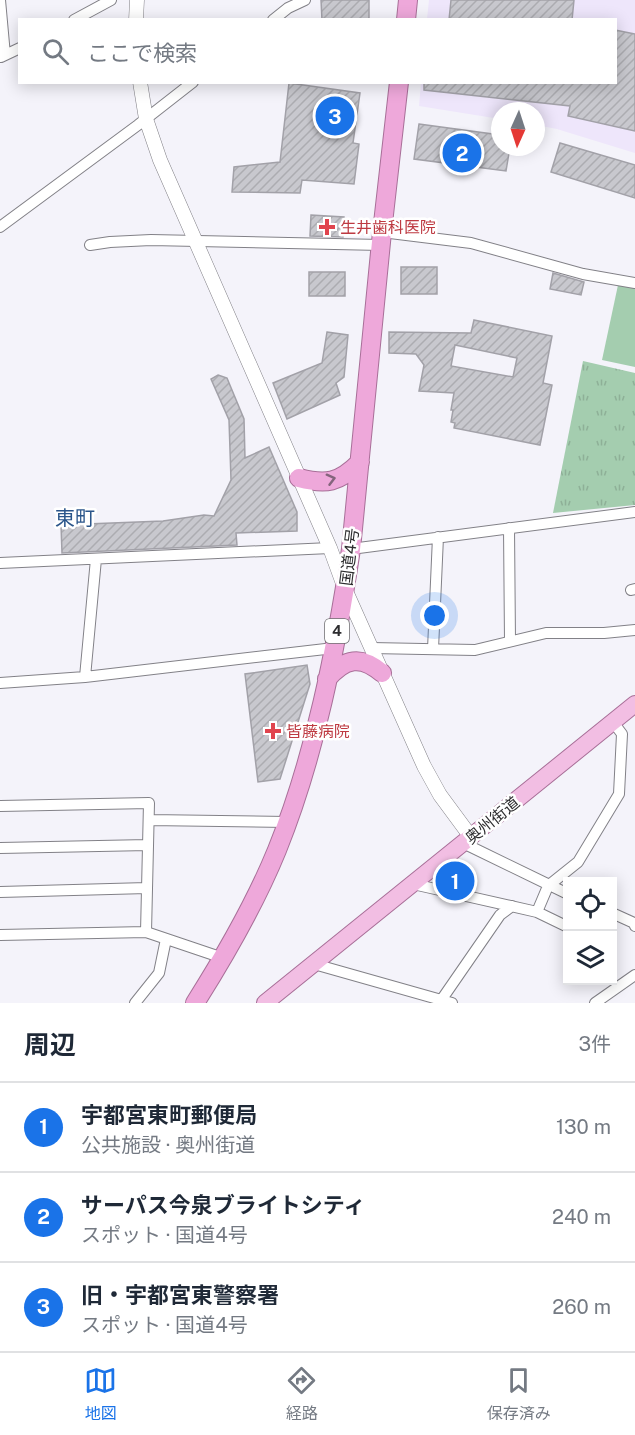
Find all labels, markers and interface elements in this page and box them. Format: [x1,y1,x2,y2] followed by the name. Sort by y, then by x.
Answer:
[18,18,617,84] search box
[39,35,72,68] icon: search
[87,40,197,66] text: ここで検索
[316,94,354,138] pin: 3
[491,102,545,156] north arrow
[442,130,482,176] pin: 2
[318,218,336,236] marker: 生井歯科医院
[340,218,436,237] place label: 生井歯科医院
[325,474,336,486] one-way arrow
[55,506,95,530] district label: 東町
[337,527,362,587] street label: 国道4号
[420,601,449,630] your location
[325,619,349,643] road number: 4
[264,722,282,740] marker: 皆藤病院
[286,722,350,741] place label: 皆藤病院
[461,793,523,848] street label: 奥州街道
[436,858,474,904] pin: 1
[563,877,617,985] map controls
[563,877,617,931] button: locate
[563,931,617,985] button: layers
[24,1029,76,1060] text: 周辺
[578,1032,611,1056] text: 3件
[81,1102,257,1128] text: 宇都宮東町郵便局
[39,1115,48,1139] text: 1
[556,1115,611,1139] text: 130 m
[81,1133,255,1157] text: 公共施設 · 奥州街道
[81,1192,365,1218] text: サーパス今泉ブライトシティ
[37,1205,50,1229] text: 2
[552,1205,611,1229] text: 240 m
[81,1223,248,1247] text: スポット · 国道4号
[81,1282,279,1308] text: 旧・宇都宮東警察署
[37,1295,50,1319] text: 3
[552,1295,611,1319] text: 260 m
[81,1313,248,1337] text: スポット · 国道4号
[84,1364,117,1424] tab: 地図
[285,1364,318,1424] tab: 経路
[487,1364,551,1424] tab: 保存済み

